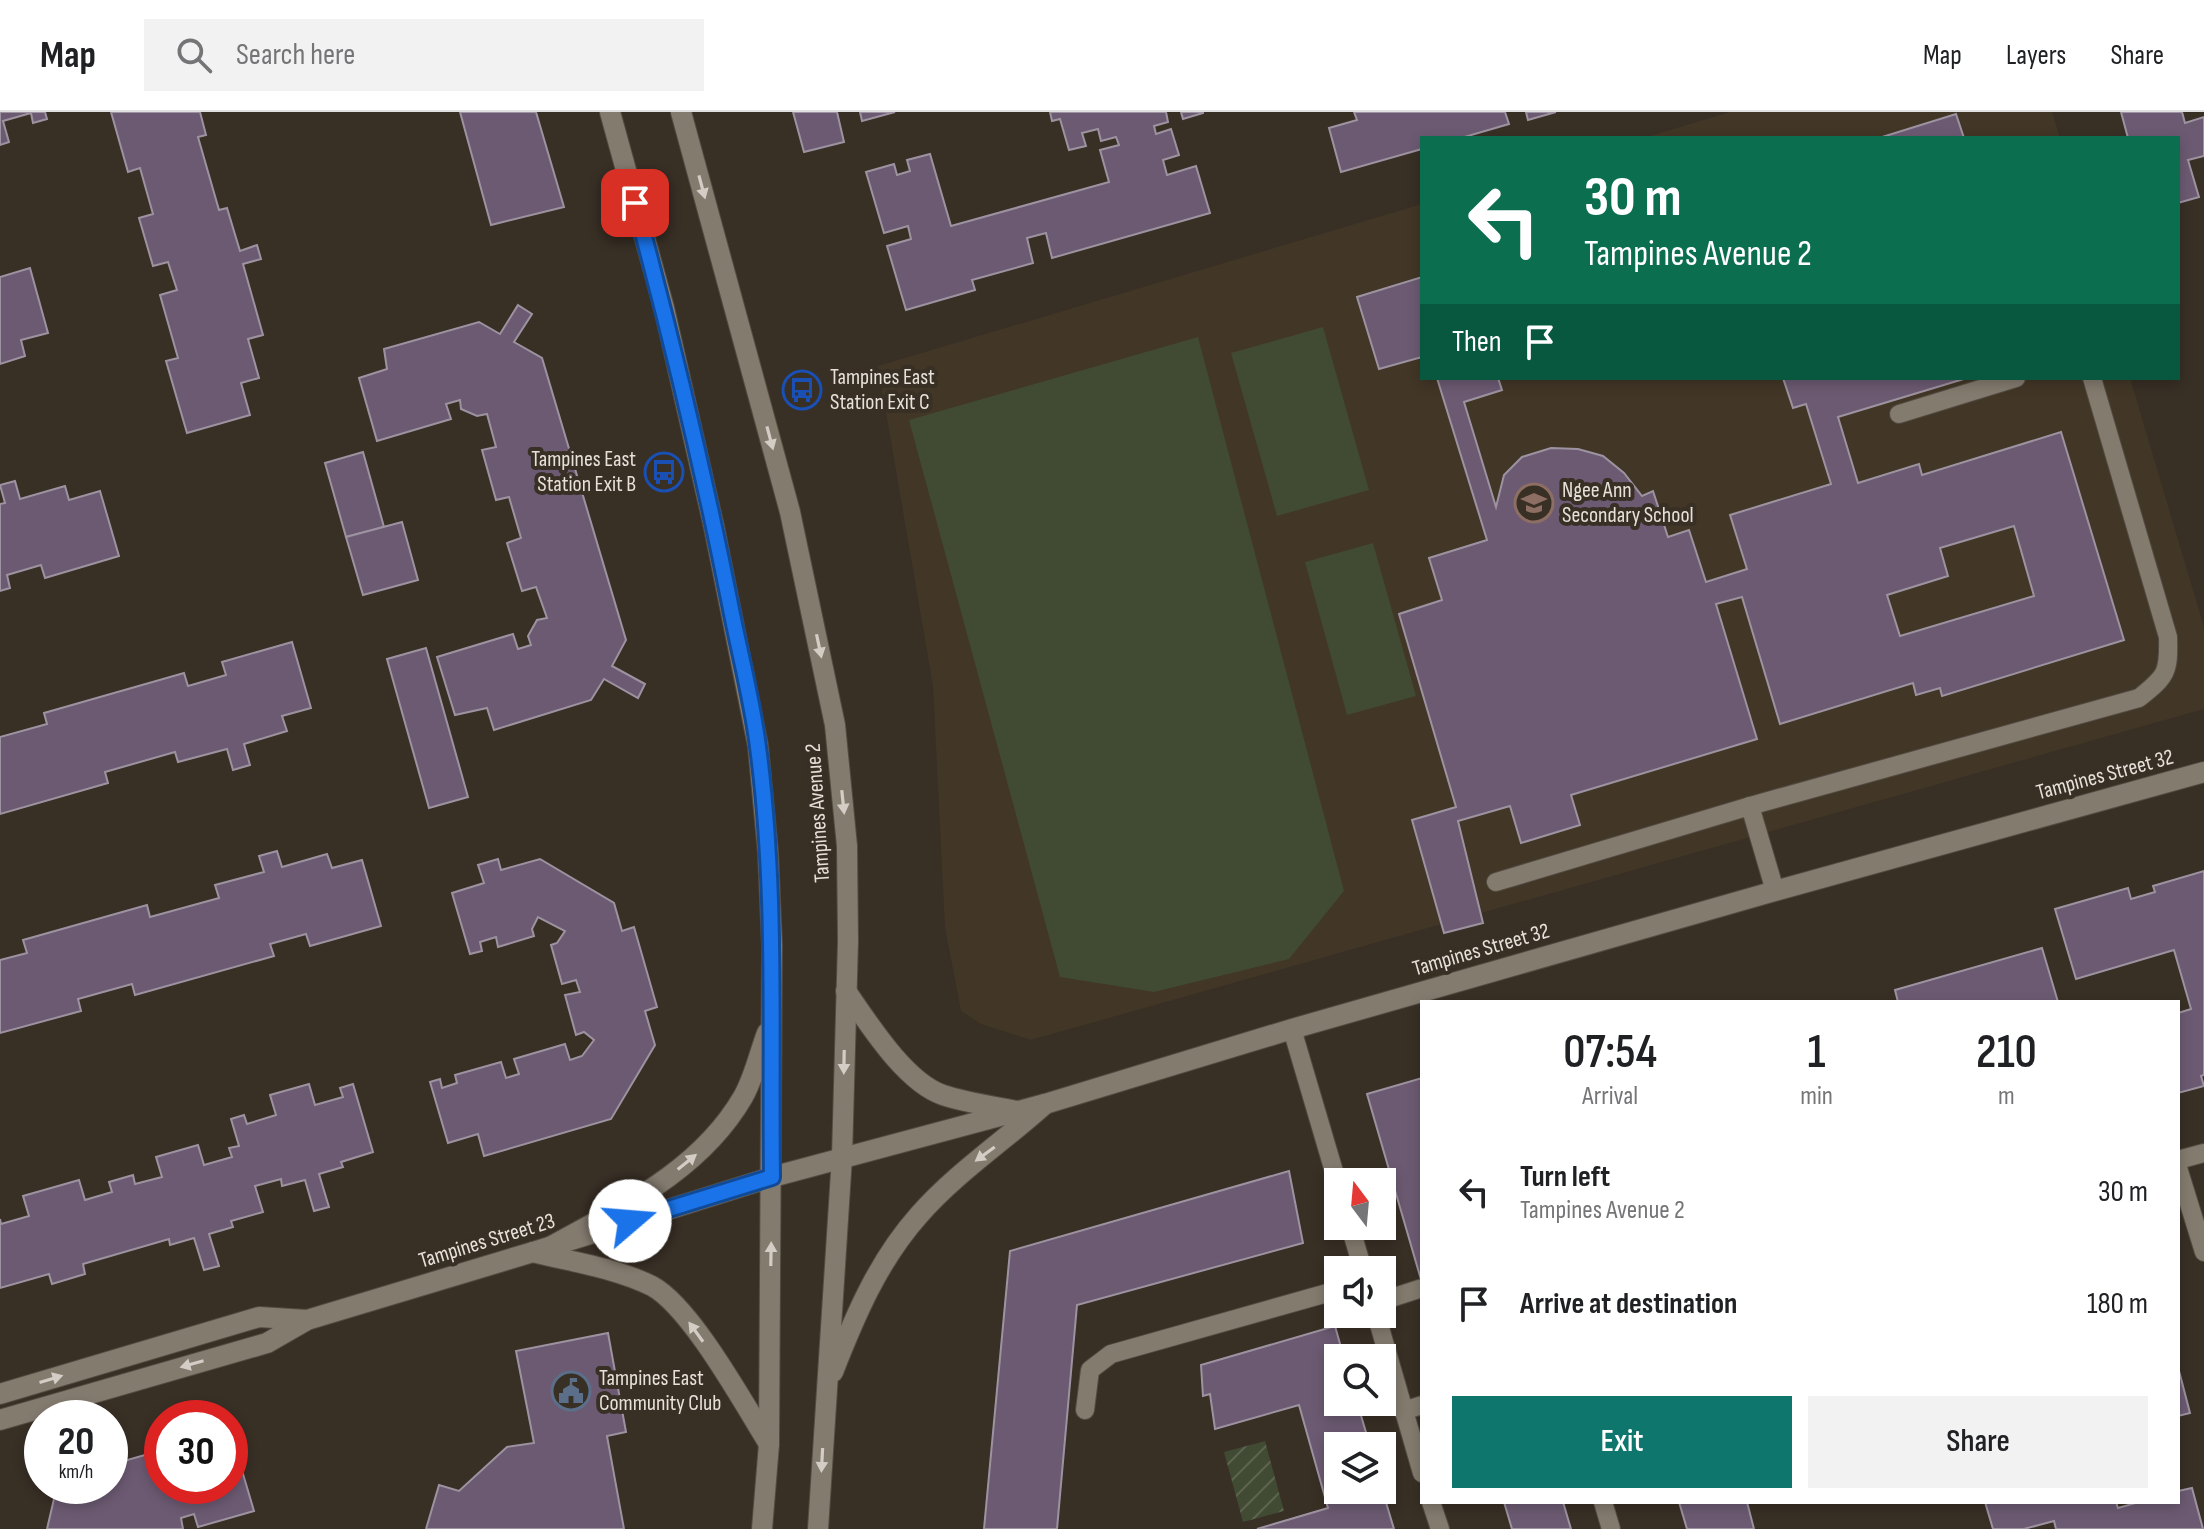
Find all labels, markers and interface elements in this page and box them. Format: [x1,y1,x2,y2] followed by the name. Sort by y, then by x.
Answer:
[144,19,704,91] search box
[40,33,96,78] text: Map
[172,33,216,77] icon: search
[236,37,355,73] text: Search here
[1923,39,1962,72] text: Map
[2006,39,2066,72] text: Layers
[2110,39,2164,72] text: Share
[1584,165,1682,232] text: 30 m
[1452,168,1556,272] icon: left
[601,169,669,237] pin
[696,175,708,200] one-way arrow
[613,181,657,225] icon: arrive
[1584,233,1812,276] text: Tampines Avenue 2
[1518,320,1562,364] icon: arrive
[1452,324,1502,360] text: Then
[830,364,935,416] place label: Tampines East Station Exit C
[781,369,823,411] bus stop icon: Tampines East Station Exit C
[764,426,776,451] one-way arrow
[531,446,636,498] place label: Tampines East Station Exit B
[643,451,685,493] bus stop icon: Tampines East Station Exit B
[1562,477,1694,529] place label: Ngee Ann Secondary School
[1513,482,1555,524] school or university icon: Ngee Ann Secondary School
[813,634,826,659] one-way arrow
[800,743,836,883] street label: Tampines Avenue 2
[2033,744,2177,806] street label: Tampines Street 32
[836,790,849,815] one-way arrow
[1409,918,1553,982] street label: Tampines Street 32
[1563,1024,1657,1081] text: 07:54
[1808,1024,1826,1081] text: 1
[1976,1024,2037,1081] text: 210
[838,1050,850,1075] one-way arrow
[1582,1081,1638,1112] text: Arrival
[1800,1081,1833,1112] text: min
[1998,1081,2015,1112] text: m
[974,1146,996,1162] one-way arrow
[677,1154,697,1170] one-way arrow
[1520,1159,1610,1195] text: Turn left
[1324,1168,1396,1240] north arrow
[1324,1168,1396,1504] map controls
[1452,1170,1496,1214] icon: left
[2098,1174,2148,1210] text: 30 m
[588,1179,672,1263] position arrow
[1520,1195,1685,1226] text: Tampines Avenue 2
[416,1207,558,1275] street label: Tampines Street 23
[765,1241,777,1266] one-way arrow
[1324,1256,1396,1328] button: sound
[1452,1282,1496,1326] icon: arrive
[1520,1286,1737,1322] text: Arrive at destination
[2087,1286,2148,1322] text: 180 m
[689,1321,704,1342] one-way arrow
[1324,1344,1396,1416] button: search
[180,1359,205,1371] one-way arrow
[599,1365,721,1417] place label: Tampines East Community Club
[550,1370,592,1412] public building icon: Tampines East Community Club
[40,1372,64,1385] one-way arrow
[1452,1396,1792,1488] button: Exit
[1808,1396,2148,1488] button: Share
[144,1400,248,1504] speed limit sign: 30
[58,1418,94,1466] text: 20
[1324,1432,1396,1504] button: layers
[815,1448,828,1473] one-way arrow
[59,1460,93,1484] text: km/h

